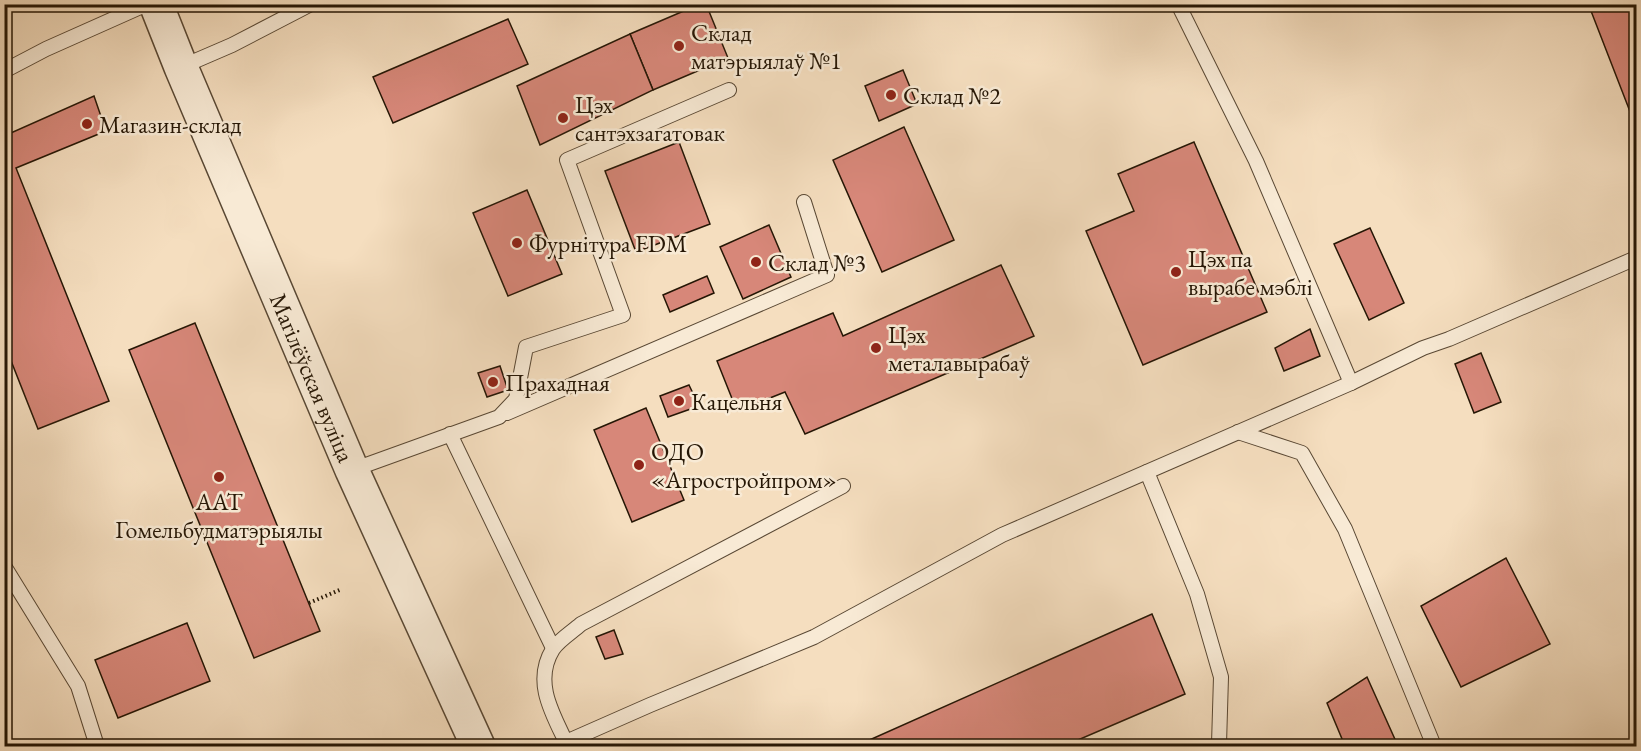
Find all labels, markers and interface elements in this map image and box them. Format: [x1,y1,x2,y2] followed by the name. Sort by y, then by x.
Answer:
[691,17,842,76] place label: Склад матэрыялаў №1
[672,39,686,53] marker: Склад матэрыялаў №1
[903,80,1001,111] place label: Склад №2
[884,88,898,102] marker: Склад №2
[575,89,726,148] place label: Цэх сантэхзагатовак
[99,109,241,140] place label: Магазин-склад
[556,111,570,125] marker: Цэх сантэхзагатовак
[80,117,94,131] marker: Магазин-склад
[529,228,687,259] place label: Фурнітура FDM
[510,236,524,250] marker: Фурнітура FDM
[1188,243,1313,302] place label: Цэх па вырабе мэблі
[768,247,866,278] place label: Склад №3
[749,255,763,269] marker: Склад №3
[1169,265,1183,279] marker: Цэх па вырабе мэблі
[263,288,362,467] street label: Магілёўская вуліца
[888,319,1030,378] place label: Цэх металавырабаў
[869,341,883,355] marker: Цэх металавырабаў
[505,367,610,398] place label: Прахадная
[486,375,500,389] marker: Прахадная
[691,386,783,417] place label: Кацельня
[672,394,686,408] marker: Кацельня
[651,436,837,495] place label: ОДО «Агростройпром»
[632,458,646,472] marker: ОДО «Агростройпром»
[212,470,226,484] marker: ААТ Гомельбудматэрыялы
[115,486,323,545] place label: ААТ Гомельбудматэрыялы

